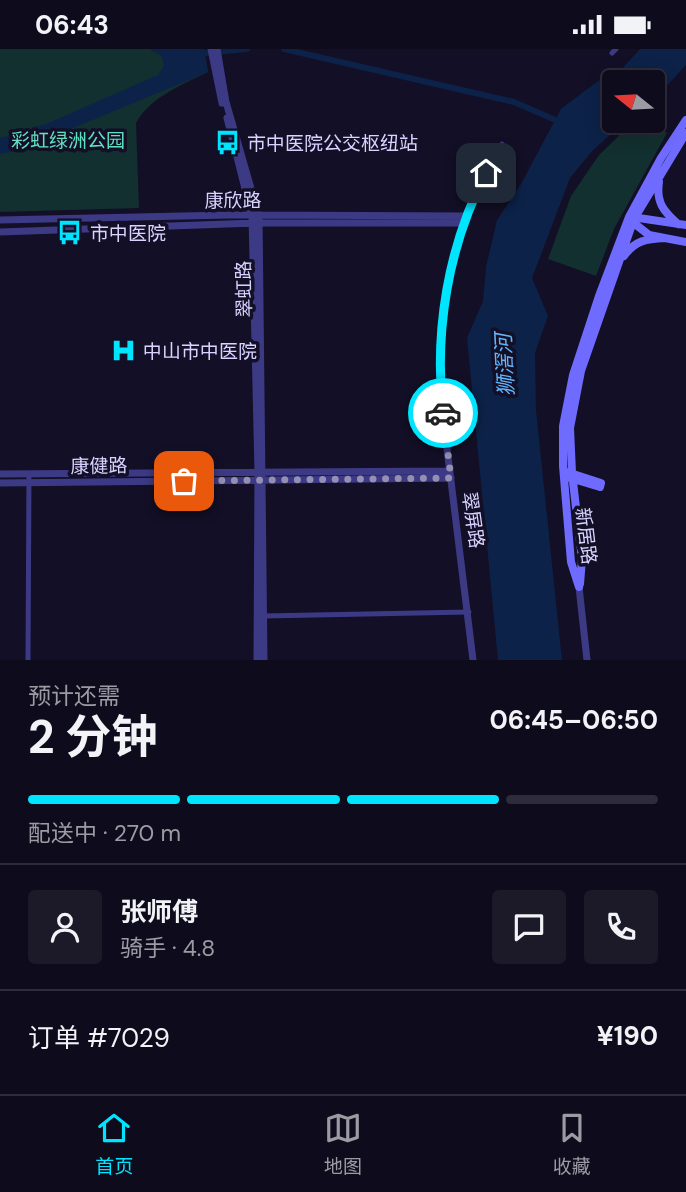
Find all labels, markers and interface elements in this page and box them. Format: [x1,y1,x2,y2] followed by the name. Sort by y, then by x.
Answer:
[35,8,109,42] text: 06:43
[602,70,665,133] north arrow
[602,70,665,133] map controls
[11,128,125,153] park label: 彩虹绿洲公园
[213,129,241,157] bus stop icon: 市中医院公交枢纽站
[247,131,418,156] place label: 市中医院公交枢纽站
[456,143,516,203] pin
[467,154,505,192] icon: home
[204,188,262,213] street label: 康欣路
[56,219,84,247] bus stop icon: 市中医院
[90,221,166,246] place label: 市中医院
[231,260,257,318] street label: 翠虹路
[489,329,521,397] water label: 狮滘河
[109,337,137,365] hospital icon: 中山市中医院
[143,339,257,364] place label: 中山市中医院
[408,378,478,448] courier
[424,394,462,432] icon: car
[154,451,214,511] pin
[70,453,128,479] street label: 康健路
[165,462,203,500] icon: bag
[457,490,489,550] street label: 翠屏路
[570,506,602,566] street label: 新居路
[28,681,120,711] text: 预计还需
[490,703,658,737] text: 06:45–06:50
[28,707,157,767] text: 2 分钟
[28,818,181,848] text: 配送中 · 270 m
[28,890,102,964] button: person
[492,890,566,964] button: chat
[584,890,658,964] button: phone
[120,895,198,929] text: 张师傅
[120,933,215,963] text: 骑手 · 4.8
[597,1019,658,1053] text: ¥190
[28,1021,170,1055] text: 订单 #7029
[95,1109,133,1179] tab: 首页
[324,1109,362,1179] tab: 地图
[553,1109,591,1179] tab: 收藏

